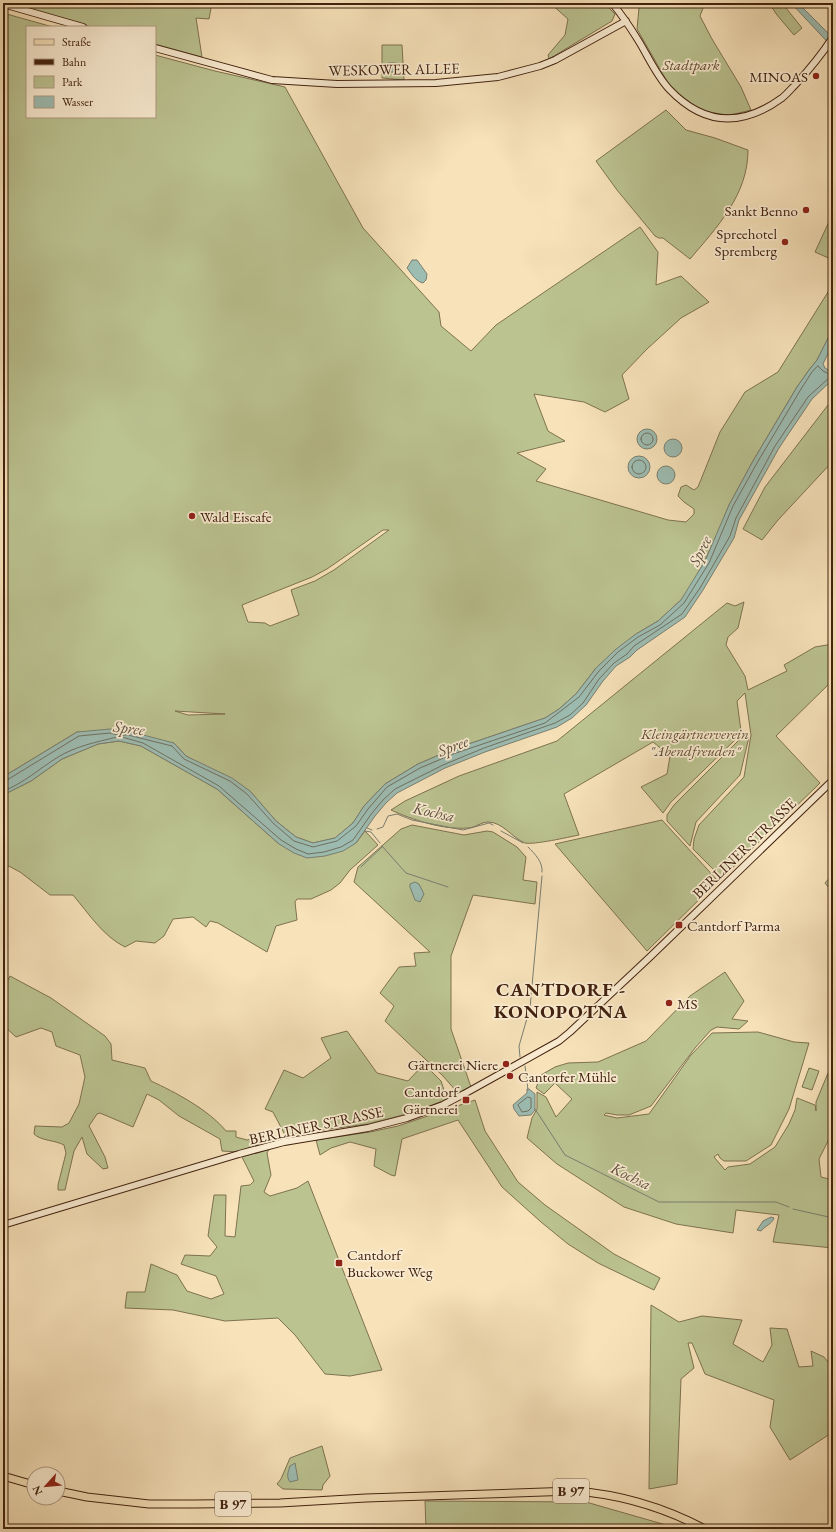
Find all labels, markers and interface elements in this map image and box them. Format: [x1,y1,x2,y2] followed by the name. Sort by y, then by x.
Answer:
[26,26,156,118] legend
[62,34,91,50] text: Straße
[62,54,87,70] text: Bahn
[661,55,720,74] park label: Stadtpark
[328,58,460,80] street label: WESKOWER ALLEE
[749,67,808,86] place label: MINOAS
[811,71,821,81] marker: MINOAS
[62,74,83,90] text: Park
[62,94,93,110] text: Wasser
[724,201,798,220] place label: Sankt Benno
[801,205,811,215] marker: Sankt Benno
[715,224,777,260] place label: Spreehotel Spremberg
[780,237,790,247] marker: Spreehotel Spremberg
[200,507,272,526] place label: Wald Eiscafe
[187,511,197,521] marker: Wald Eiscafe
[683,532,717,571] water label: Spree
[111,716,146,740] water label: Spree
[640,724,749,760] park label: Kleingärtnerverein "Abendfreuden"
[434,730,472,762] water label: Spree
[688,793,800,902] street label: BERLINER STRASSE
[410,797,457,827] water label: Kochsa
[687,916,780,935] place label: Cantdorf Parma
[674,920,684,930] marker: Cantdorf Parma
[494,977,628,1024] district label: CANTDORF - KONOPOTNA
[677,994,698,1013] place label: MS
[664,998,674,1008] marker: MS
[408,1055,498,1074] place label: Gärtnerei Niere
[501,1059,511,1069] marker: Gärtnerei Niere
[518,1067,617,1086] place label: Cantorfer Mühle
[505,1071,515,1081] marker: Cantorfer Mühle
[403,1082,460,1118] place label: Cantdorf Gärtnerei
[461,1095,471,1105] marker: Cantdorf Gärtnerei
[247,1101,385,1149] street label: BERLINER STRASSE
[607,1157,654,1195] water label: Kochsa
[347,1245,433,1281] place label: Cantdorf Buckower Weg
[334,1258,344,1268] marker: Cantdorf Buckower Weg
[26,1466,66,1506] north arrow
[553,1479,589,1503] road number: B 97
[29,1483,45,1498] text: N
[215,1492,251,1516] road number: B 97

